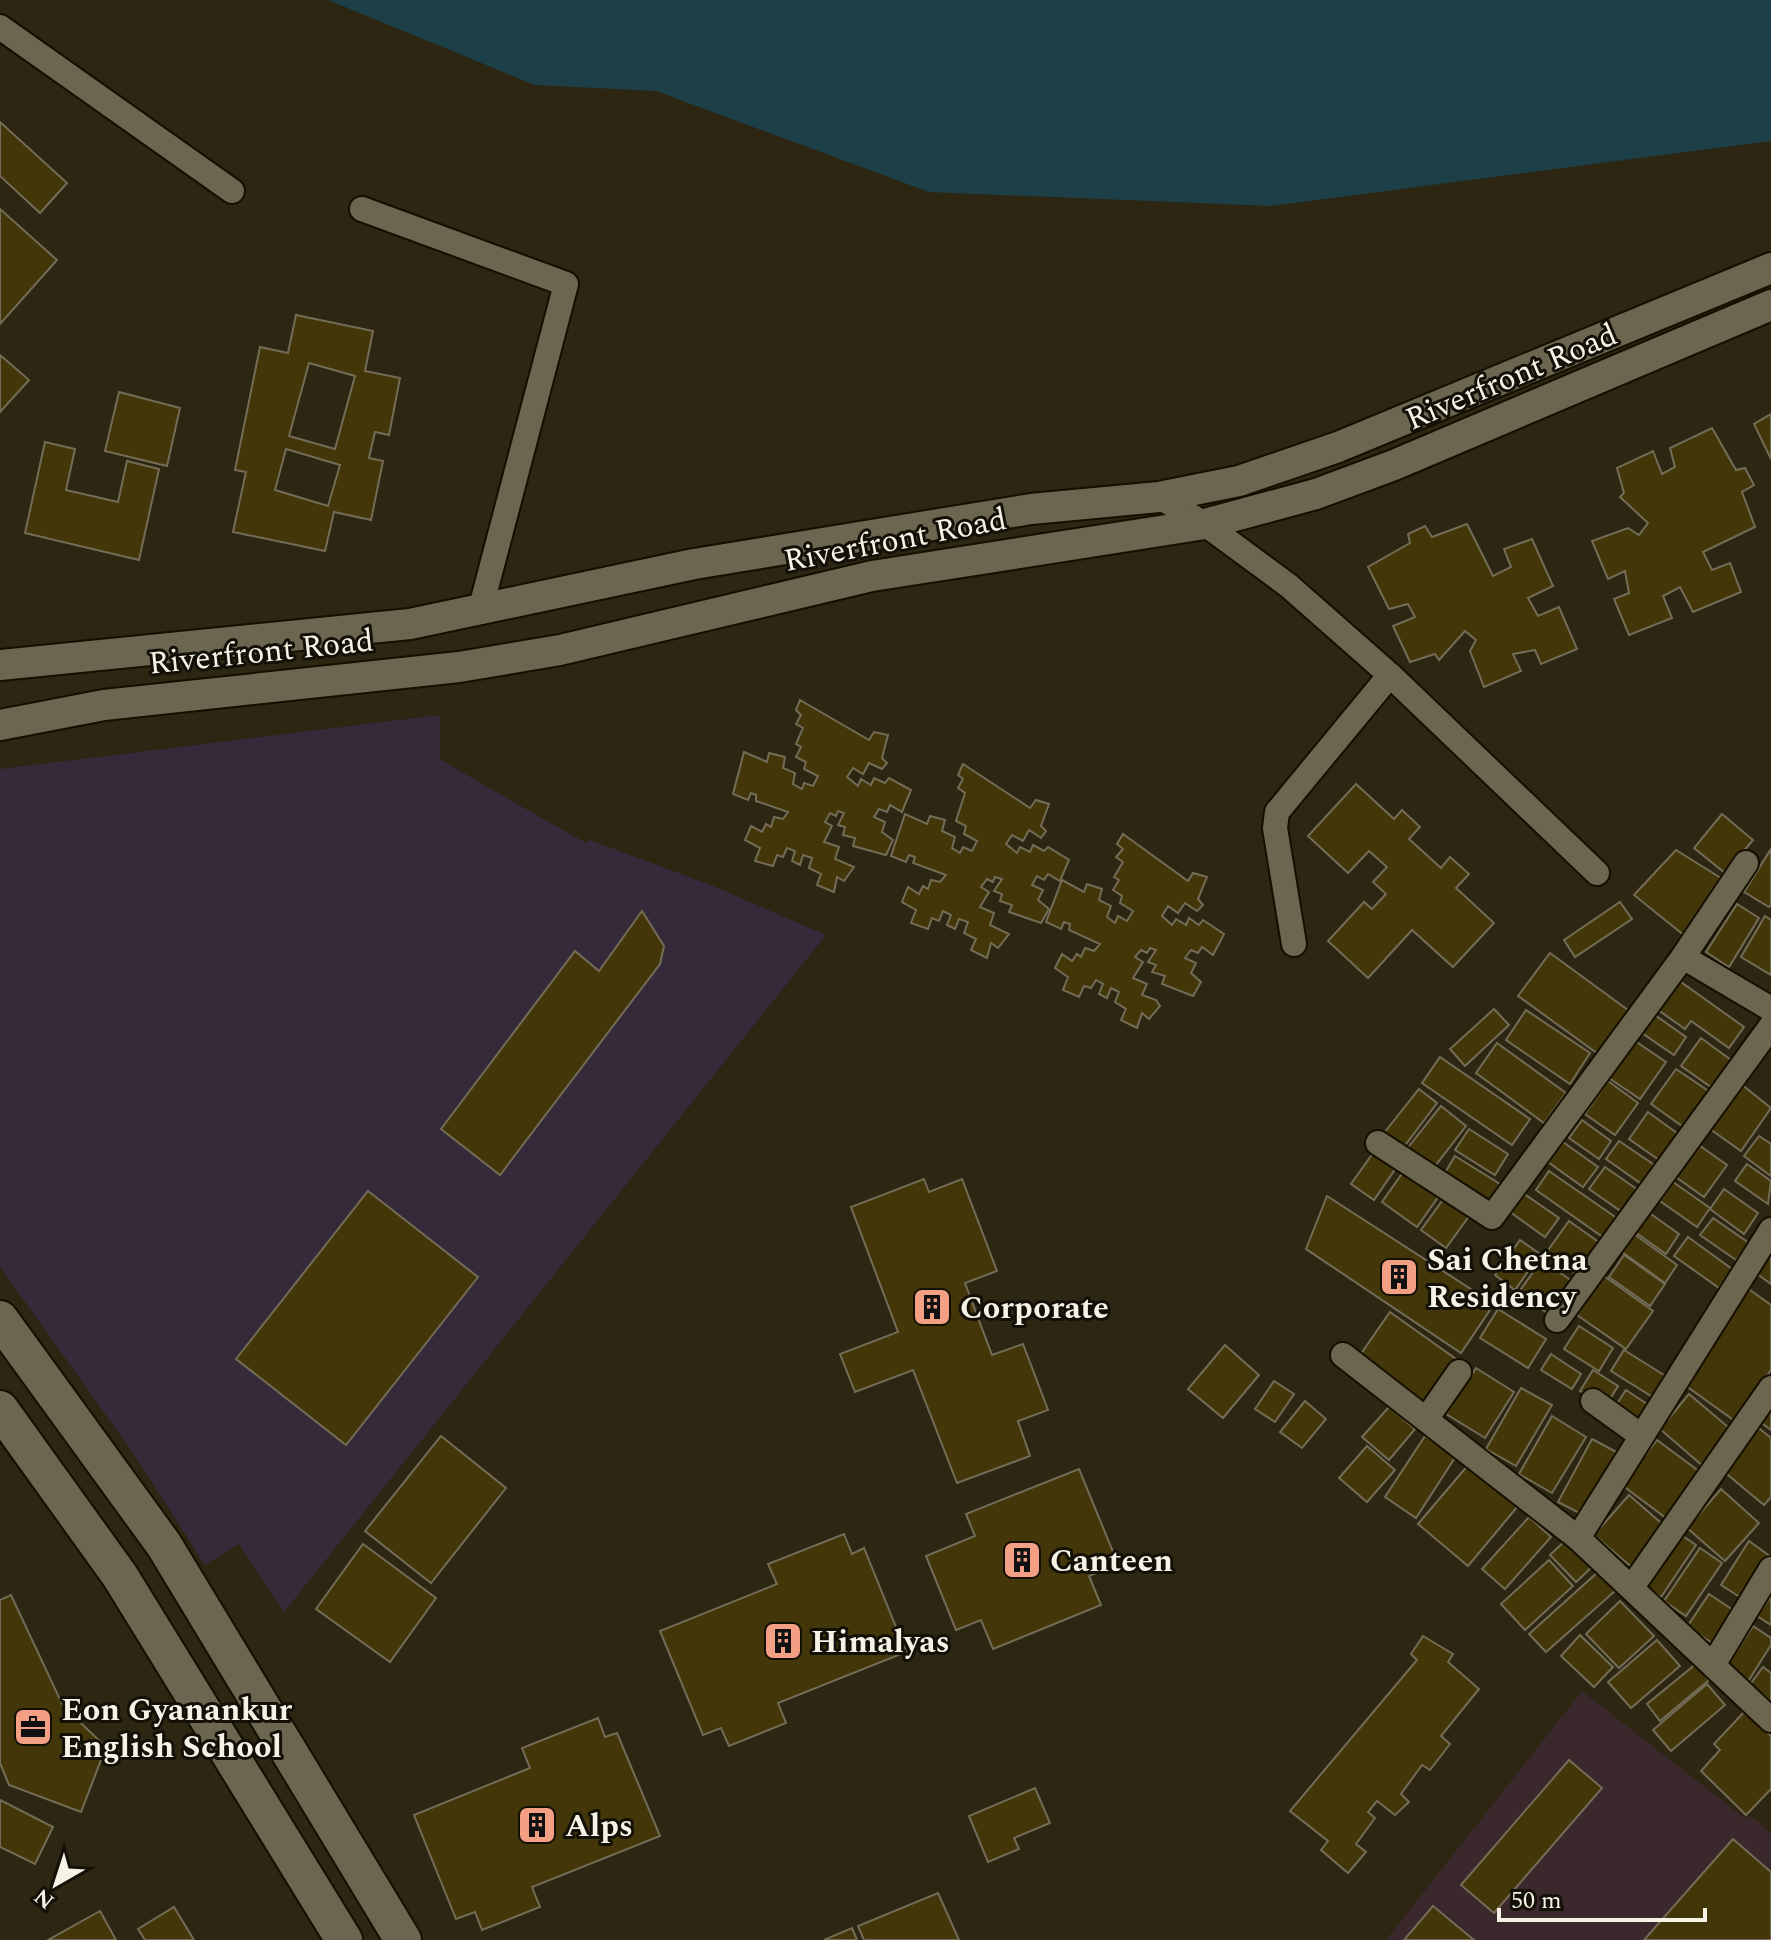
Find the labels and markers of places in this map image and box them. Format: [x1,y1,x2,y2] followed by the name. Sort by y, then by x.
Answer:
[1427,1236,1588,1322] place label: Sai Chetna Residency
[1378,1256,1420,1298] building icon: Sai Chetna Residency
[960,1284,1109,1333] place label: Corporate
[911,1286,953,1328] building icon: Corporate
[1050,1537,1173,1586] place label: Canteen
[1001,1539,1043,1581] building icon: Canteen
[811,1618,950,1667] place label: Himalyas
[762,1620,804,1662] building icon: Himalyas
[61,1686,293,1772] place label: Eon Gyanankur English School
[12,1706,54,1748] office icon: Eon Gyanankur English School
[565,1802,633,1851] place label: Alps
[516,1804,558,1846] building icon: Alps

